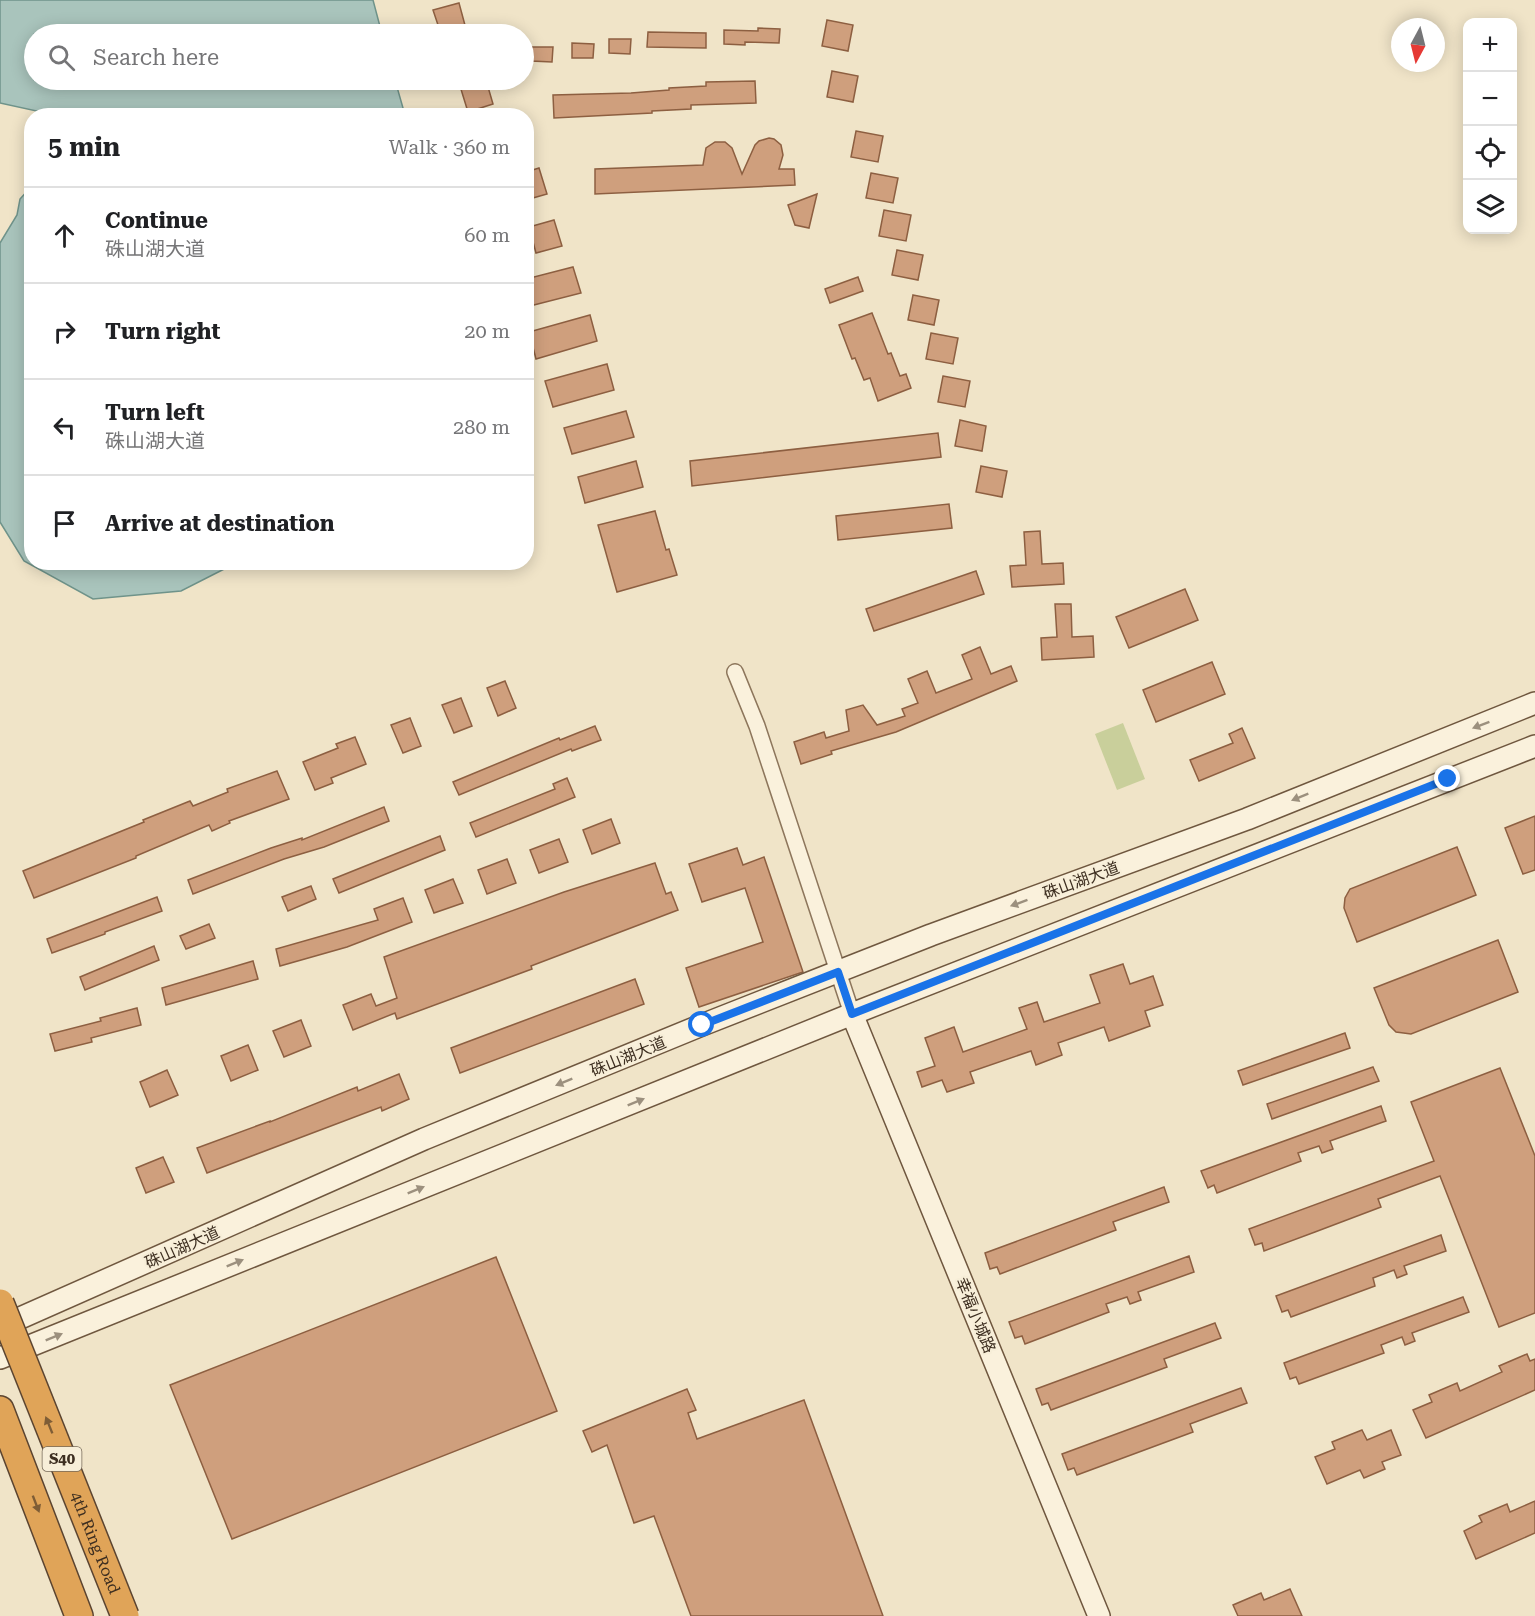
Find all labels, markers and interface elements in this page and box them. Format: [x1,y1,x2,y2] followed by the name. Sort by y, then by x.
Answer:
[1391,18,1445,72] north arrow
[1463,18,1517,234] map controls
[1463,18,1517,72] button: +
[24,24,534,90] search box
[45,41,78,74] icon: search
[93,45,219,70] text: Search here
[1463,72,1517,126] button: −
[1463,126,1517,180] button: locate
[48,132,120,162] text: 5 min
[389,135,510,159] text: Walk · 360 m
[1463,180,1517,234] button: layers
[105,208,208,233] text: Continue
[48,219,81,252] icon: ahead
[464,223,510,247] text: 60 m
[105,237,205,261] text: 硃山湖大道
[48,315,81,348] icon: right
[105,319,220,344] text: Turn right
[464,319,510,343] text: 20 m
[105,400,205,425] text: Turn left
[48,411,81,444] icon: left
[453,415,510,439] text: 280 m
[105,429,205,453] text: 硃山湖大道
[48,507,81,540] icon: arrive
[105,511,334,536] text: Arrive at destination
[1471,720,1489,730] one-way arrow
[1434,765,1460,791] route end
[1290,793,1308,803] one-way arrow
[1040,858,1122,903] street label: 硃山湖大道
[1009,898,1027,908] one-way arrow
[688,1011,714,1037] route start
[588,1033,669,1080] street label: 硃山湖大道
[554,1077,572,1087] one-way arrow
[627,1097,645,1107] one-way arrow
[407,1185,425,1195] one-way arrow
[142,1223,223,1272] street label: 硃山湖大道
[226,1258,244,1268] one-way arrow
[952,1275,999,1356] street label: 幸福小城路
[46,1331,64,1341] one-way arrow
[44,1416,53,1434] one-way arrow
[42,1447,82,1471] road number: S40
[66,1489,124,1597] street label: 4th Ring Road
[32,1495,41,1513] one-way arrow

